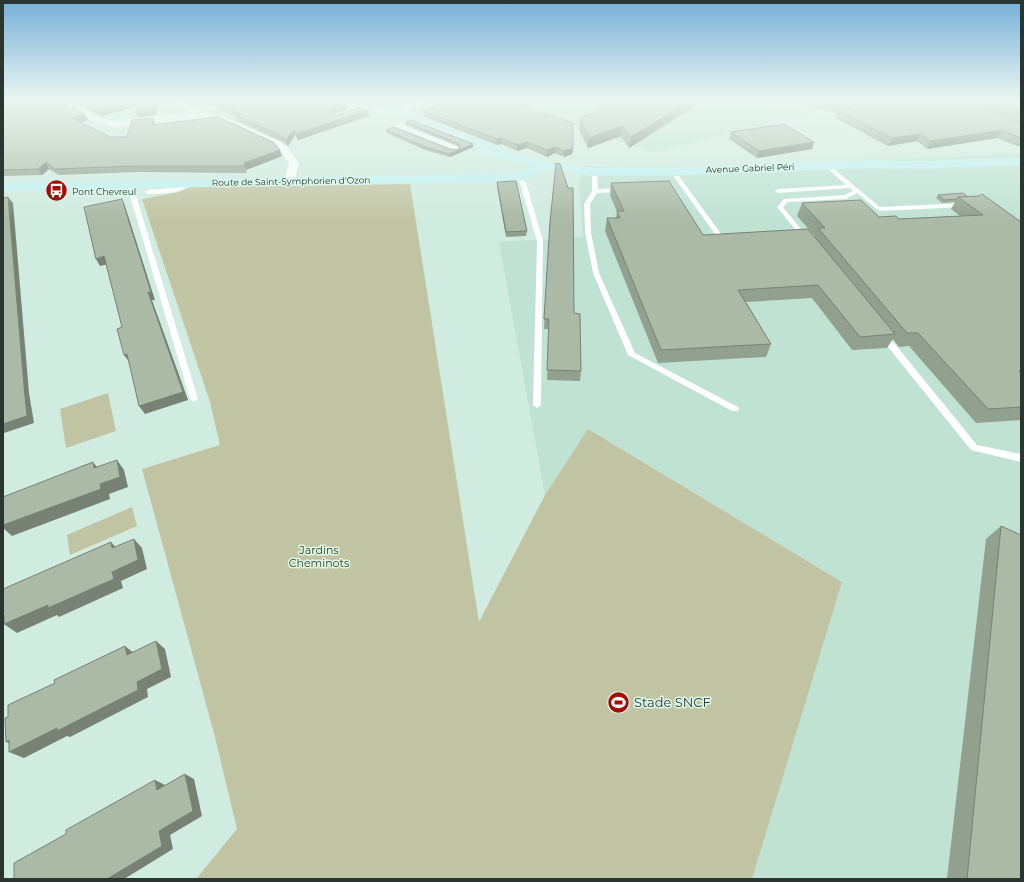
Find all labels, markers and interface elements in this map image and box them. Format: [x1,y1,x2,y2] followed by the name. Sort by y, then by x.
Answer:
[706,161,794,175] street label: Avenue Gabriel Péri
[212,174,370,188] street label: Route de Saint-Symphorien d'Ozon
[43,178,69,204] bus stop icon: Pont Chevreul
[72,186,136,197] place label: Pont Chevreul
[289,543,350,570] park label: Jardins Cheminots
[606,689,632,715] sports icon: Stade SNCF
[634,694,711,710] place label: Stade SNCF

